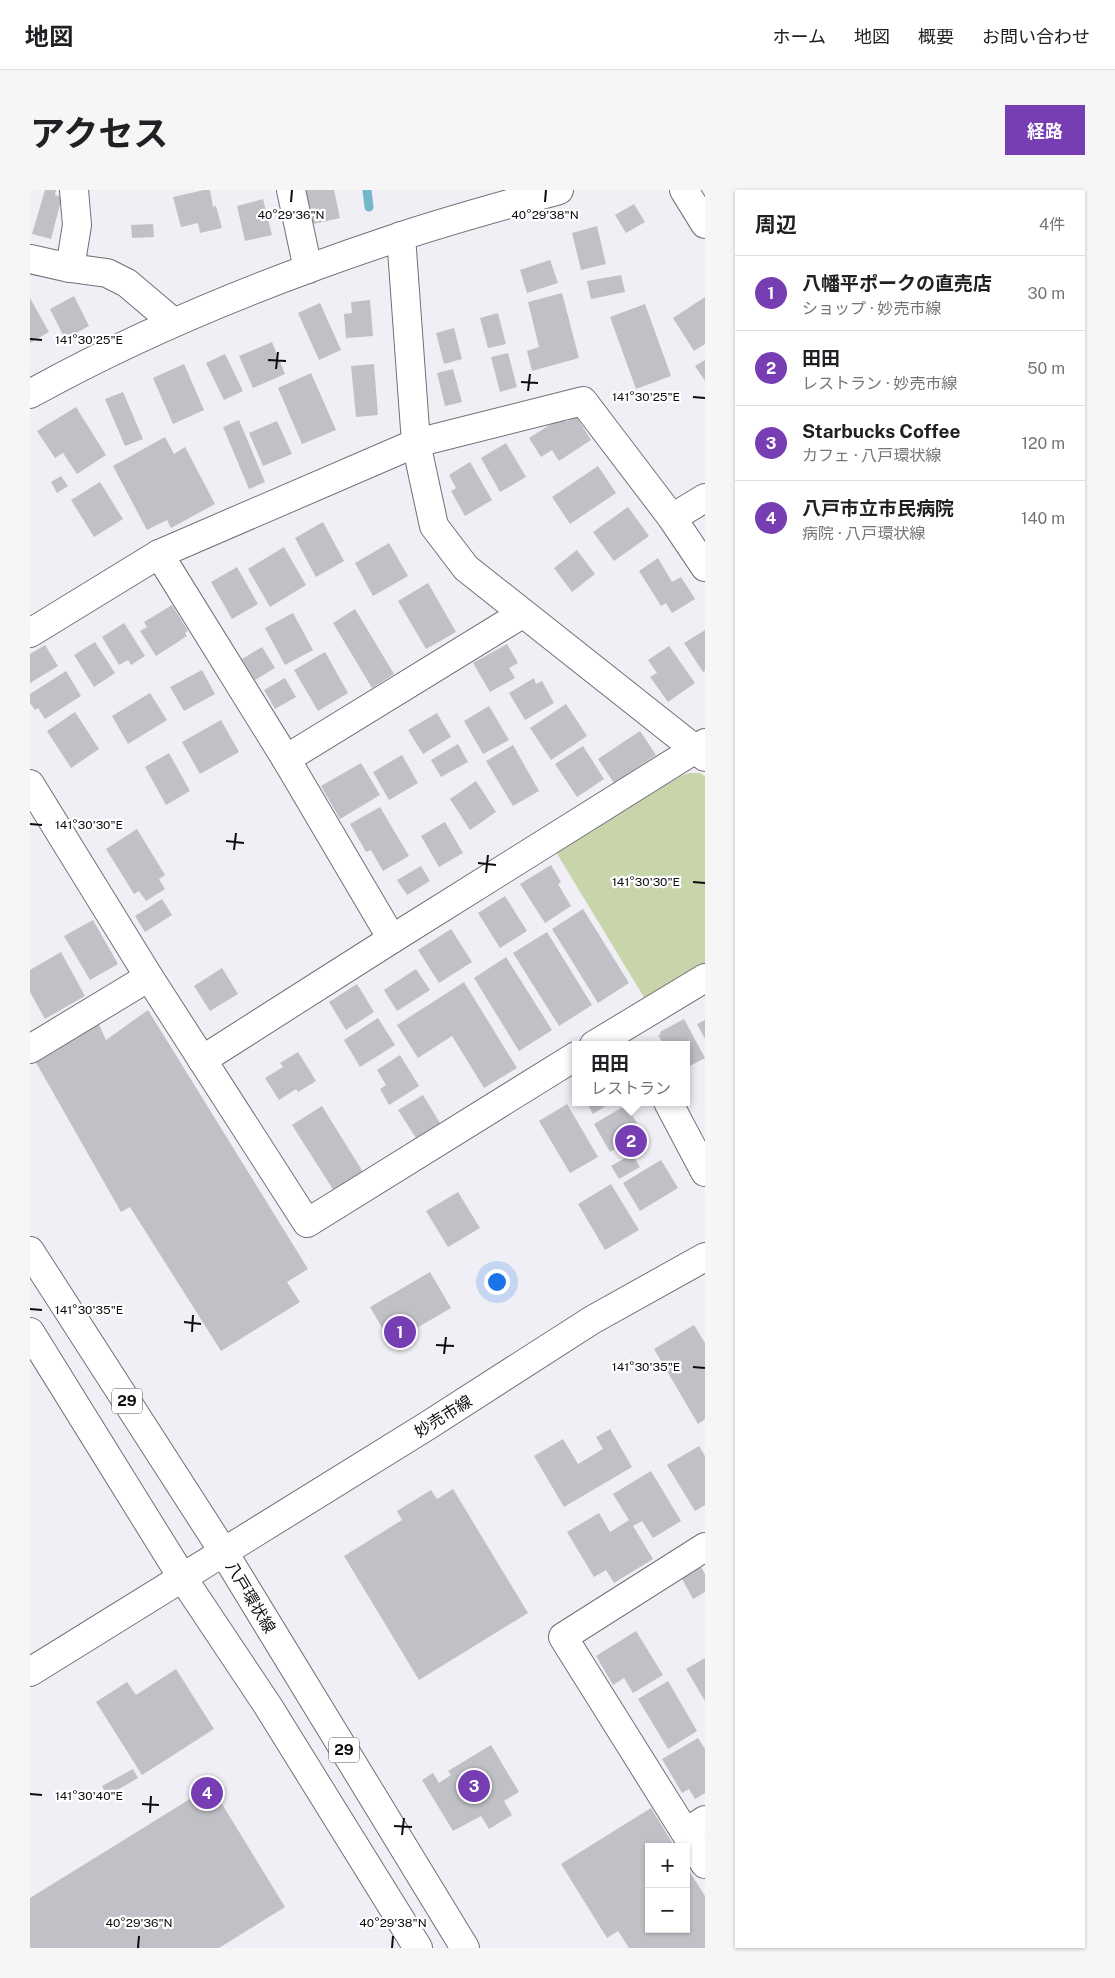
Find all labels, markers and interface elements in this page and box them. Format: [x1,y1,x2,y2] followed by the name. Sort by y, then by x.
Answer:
[25,22,73,50] text: 地図
[773,26,826,47] text: ホーム
[854,26,890,47] text: 地図
[918,26,954,47] text: 概要
[982,26,1090,47] text: お問い合わせ
[1005,105,1085,155] button: 経路
[30,113,168,154] text: アクセス
[257,208,325,222] text: 40°29'36"N
[511,208,579,222] text: 40°29'38"N
[755,212,797,237] text: 周辺
[1039,215,1065,234] text: 4件
[802,272,992,294] text: 八幡平ポークの直売店
[768,284,774,303] text: 1
[1028,284,1065,303] text: 30 m
[802,299,941,318] text: ショップ · 妙売市線
[55,333,123,347] text: 141°30'25"E
[802,347,840,369] text: 田田
[766,359,776,378] text: 2
[1027,359,1065,378] text: 50 m
[802,374,957,393] text: レストラン · 妙売市線
[612,390,680,404] text: 141°30'25"E
[802,420,960,442] text: Starbucks Coffee
[766,434,776,453] text: 3
[1021,434,1065,453] text: 120 m
[802,446,941,465] text: カフェ · 八戸環状線
[802,497,954,519] text: 八戸市立市民病院
[766,509,776,528] text: 4
[1021,509,1065,528] text: 140 m
[802,524,925,543] text: 病院 · 八戸環状線
[55,818,123,832] text: 141°30'30"E
[612,875,680,889] text: 141°30'30"E
[572,1041,690,1106] popup
[591,1052,629,1074] text: 田田
[591,1079,671,1098] text: レストラン
[615,1122,647,1160] pin: 2
[484,1269,510,1295] your location
[55,1303,123,1317] text: 141°30'35"E
[384,1313,416,1351] pin: 1
[612,1360,680,1374] text: 141°30'35"E
[112,1388,142,1414] road number: 29
[411,1391,475,1441] street label: 妙売市線
[222,1558,279,1636] street label: 八戸環状線
[329,1738,359,1762] road number: 29
[458,1767,490,1805] pin: 3
[191,1774,223,1812] pin: 4
[55,1789,123,1803] text: 141°30'40"E
[645,1843,690,1933] map controls
[645,1843,690,1888] button: +
[645,1888,690,1933] button: −
[105,1916,173,1930] text: 40°29'36"N
[359,1916,427,1930] text: 40°29'38"N

